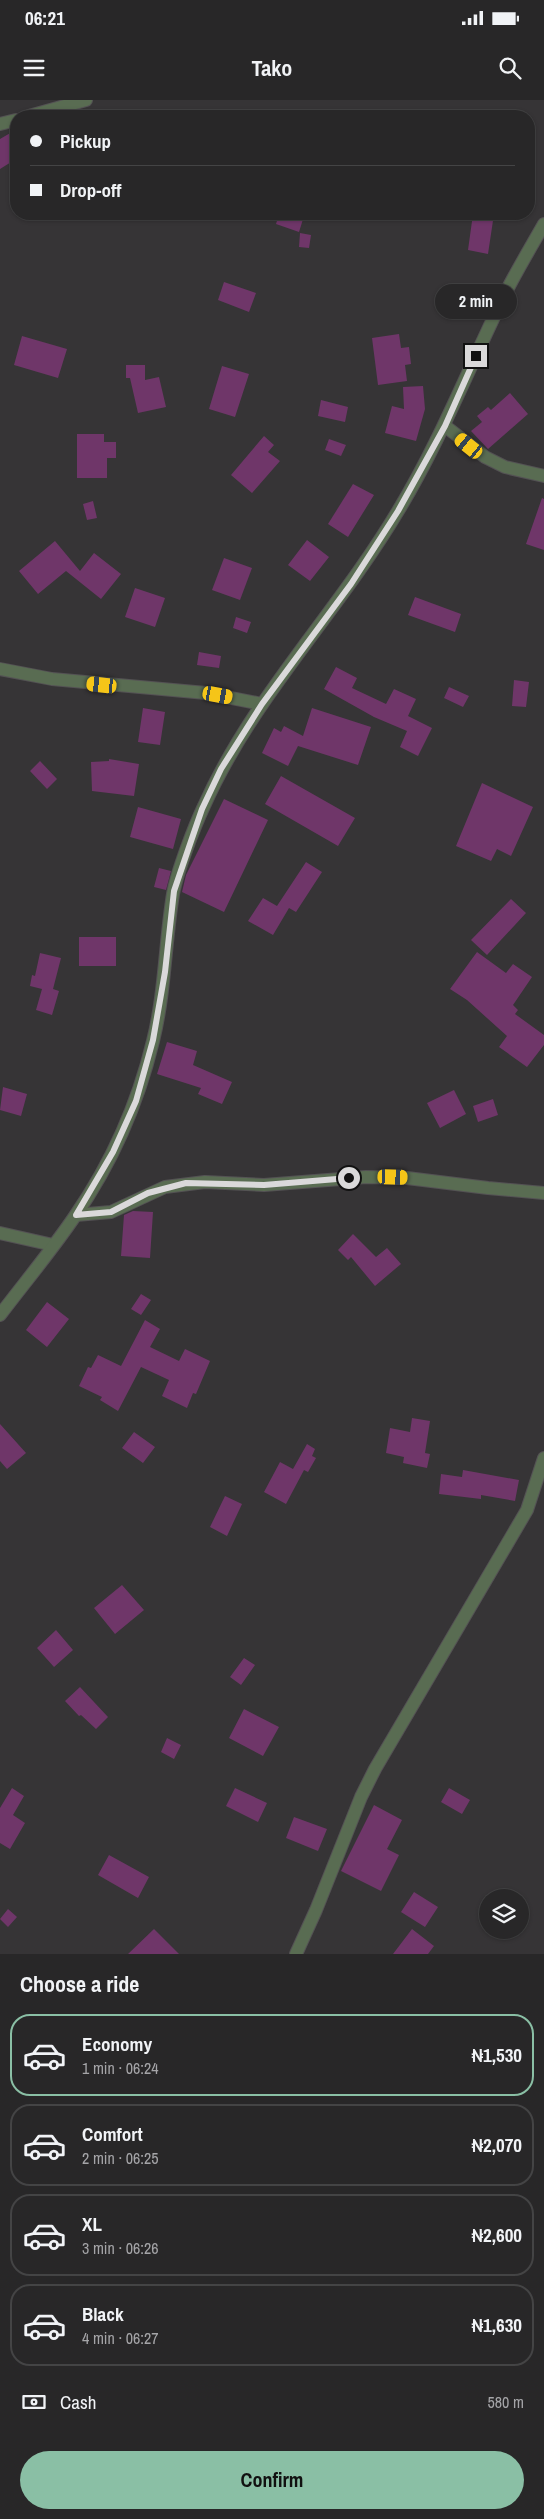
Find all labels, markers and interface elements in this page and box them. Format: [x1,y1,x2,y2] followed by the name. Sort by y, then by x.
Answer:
[25,5,65,31] text: 06:21
[252,53,292,83] text: Tako
[20,54,48,82] icon: menu
[496,54,524,82] icon: search
[60,128,111,154] text: Pickup
[60,177,121,203] text: Drop-off
[435,284,517,318] callout: 2 min
[459,290,493,312] text: 2 min
[465,345,487,367] route end
[452,431,485,461] car
[86,676,117,694] car
[201,685,234,705] car
[338,1167,360,1189] route start
[377,1169,408,1185] car
[479,1889,529,1939] map controls
[479,1889,529,1939] button: layers
[20,1969,139,1999] text: Choose a ride
[82,2031,152,2057] text: Economy
[22,2033,67,2078] icon: car
[472,2042,522,2068] text: ₦1,530
[82,2057,159,2079] text: 1 min · 06:24
[82,2121,143,2147] text: Comfort
[22,2123,67,2168] icon: car
[472,2132,522,2158] text: ₦2,070
[82,2147,159,2169] text: 2 min · 06:25
[82,2211,102,2237] text: XL
[22,2213,67,2258] icon: car
[472,2222,522,2248] text: ₦2,600
[82,2237,159,2259] text: 3 min · 06:26
[82,2301,124,2327] text: Black
[22,2303,67,2348] icon: car
[472,2312,522,2338] text: ₦1,630
[82,2327,159,2349] text: 4 min · 06:27
[20,2388,48,2416] icon: cash
[60,2389,96,2415] text: Cash
[488,2391,524,2413] text: 580 m
[20,2451,524,2509] button: Confirm

